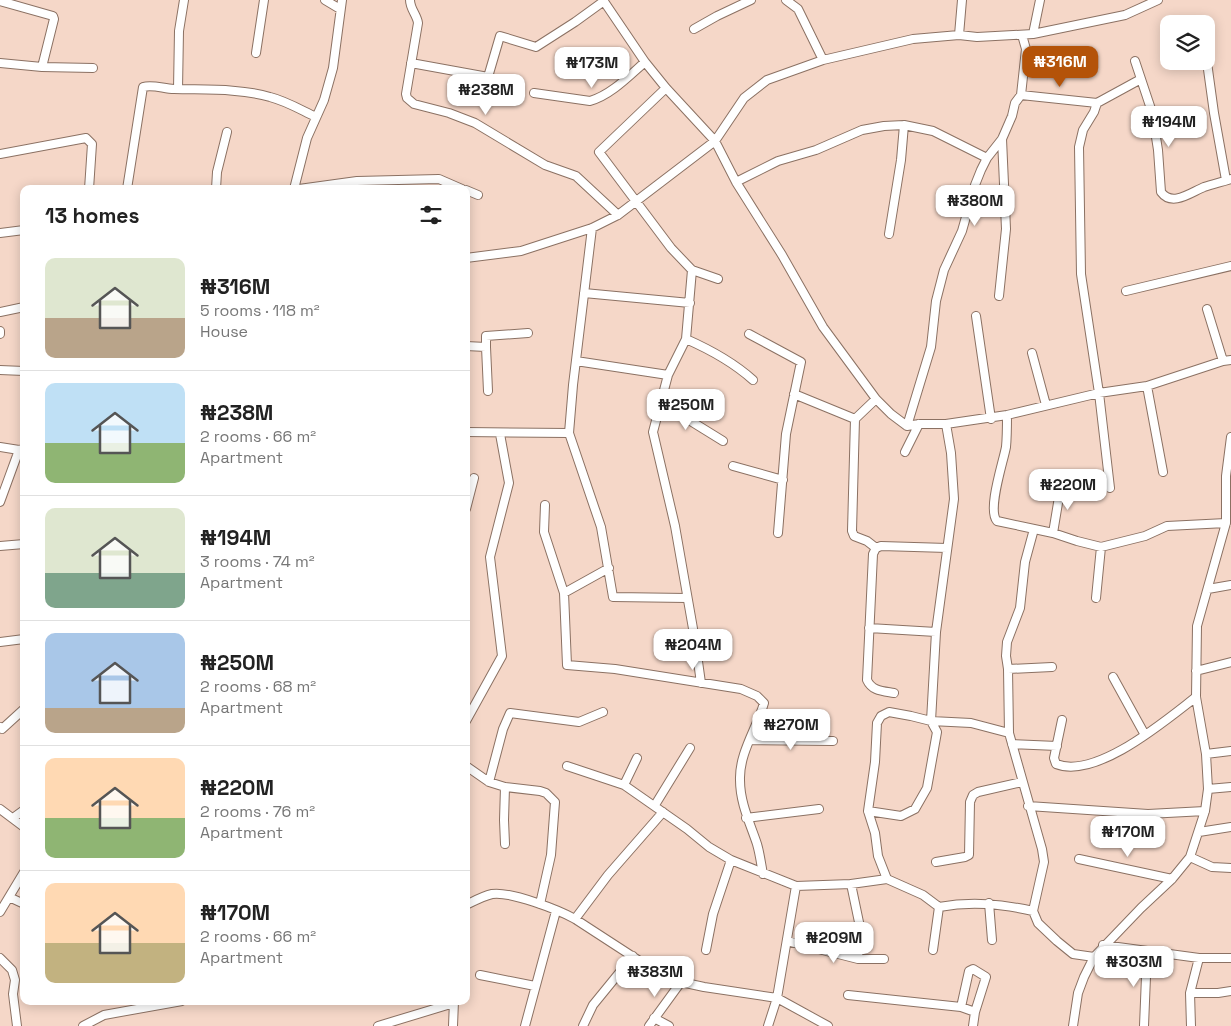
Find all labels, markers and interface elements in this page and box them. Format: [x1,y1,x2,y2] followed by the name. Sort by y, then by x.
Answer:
[1160,15,1215,70] map controls
[1160,15,1215,70] button: layers
[557,46,627,89] pin: ₦173M
[1025,46,1095,88] pin: ₦316M
[1033,51,1087,72] text: ₦316M
[566,52,618,73] text: ₦173M
[451,74,521,116] pin: ₦238M
[458,79,514,100] text: ₦238M
[1134,106,1204,148] pin: ₦194M
[1142,111,1196,132] text: ₦194M
[940,184,1010,227] pin: ₦380M
[947,190,1003,211] text: ₦380M
[417,201,445,229] icon: filters
[45,202,139,229] text: 13 homes
[200,273,270,300] text: ₦316M
[85,278,145,338] icon: home
[200,300,320,321] text: 5 rooms · 118 m²
[200,321,248,342] text: House
[651,388,721,431] pin: ₦250M
[658,394,714,415] text: ₦250M
[200,399,273,426] text: ₦238M
[85,403,145,463] icon: home
[200,426,316,447] text: 2 rooms · 66 m²
[200,447,283,468] text: Apartment
[1033,468,1103,511] pin: ₦220M
[1040,474,1096,495] text: ₦220M
[200,524,271,551] text: ₦194M
[85,528,145,588] icon: home
[200,551,315,572] text: 3 rooms · 74 m²
[200,572,283,593] text: Apartment
[658,628,728,671] pin: ₦204M
[664,634,722,655] text: ₦204M
[200,649,274,676] text: ₦250M
[85,653,145,713] icon: home
[200,676,316,697] text: 2 rooms · 68 m²
[200,697,283,718] text: Apartment
[756,708,826,751] pin: ₦270M
[763,714,819,735] text: ₦270M
[200,774,274,801] text: ₦220M
[85,778,145,838] icon: home
[200,801,315,822] text: 2 rooms · 76 m²
[1093,816,1163,858] pin: ₦170M
[1101,821,1155,842] text: ₦170M
[200,822,283,843] text: Apartment
[200,899,270,926] text: ₦170M
[85,903,145,963] icon: home
[799,922,869,964] pin: ₦209M
[200,926,316,947] text: 2 rooms · 66 m²
[806,927,862,948] text: ₦209M
[1099,946,1169,988] pin: ₦303M
[200,947,283,968] text: Apartment
[1106,951,1162,972] text: ₦303M
[620,956,690,998] pin: ₦383M
[627,961,683,982] text: ₦383M

